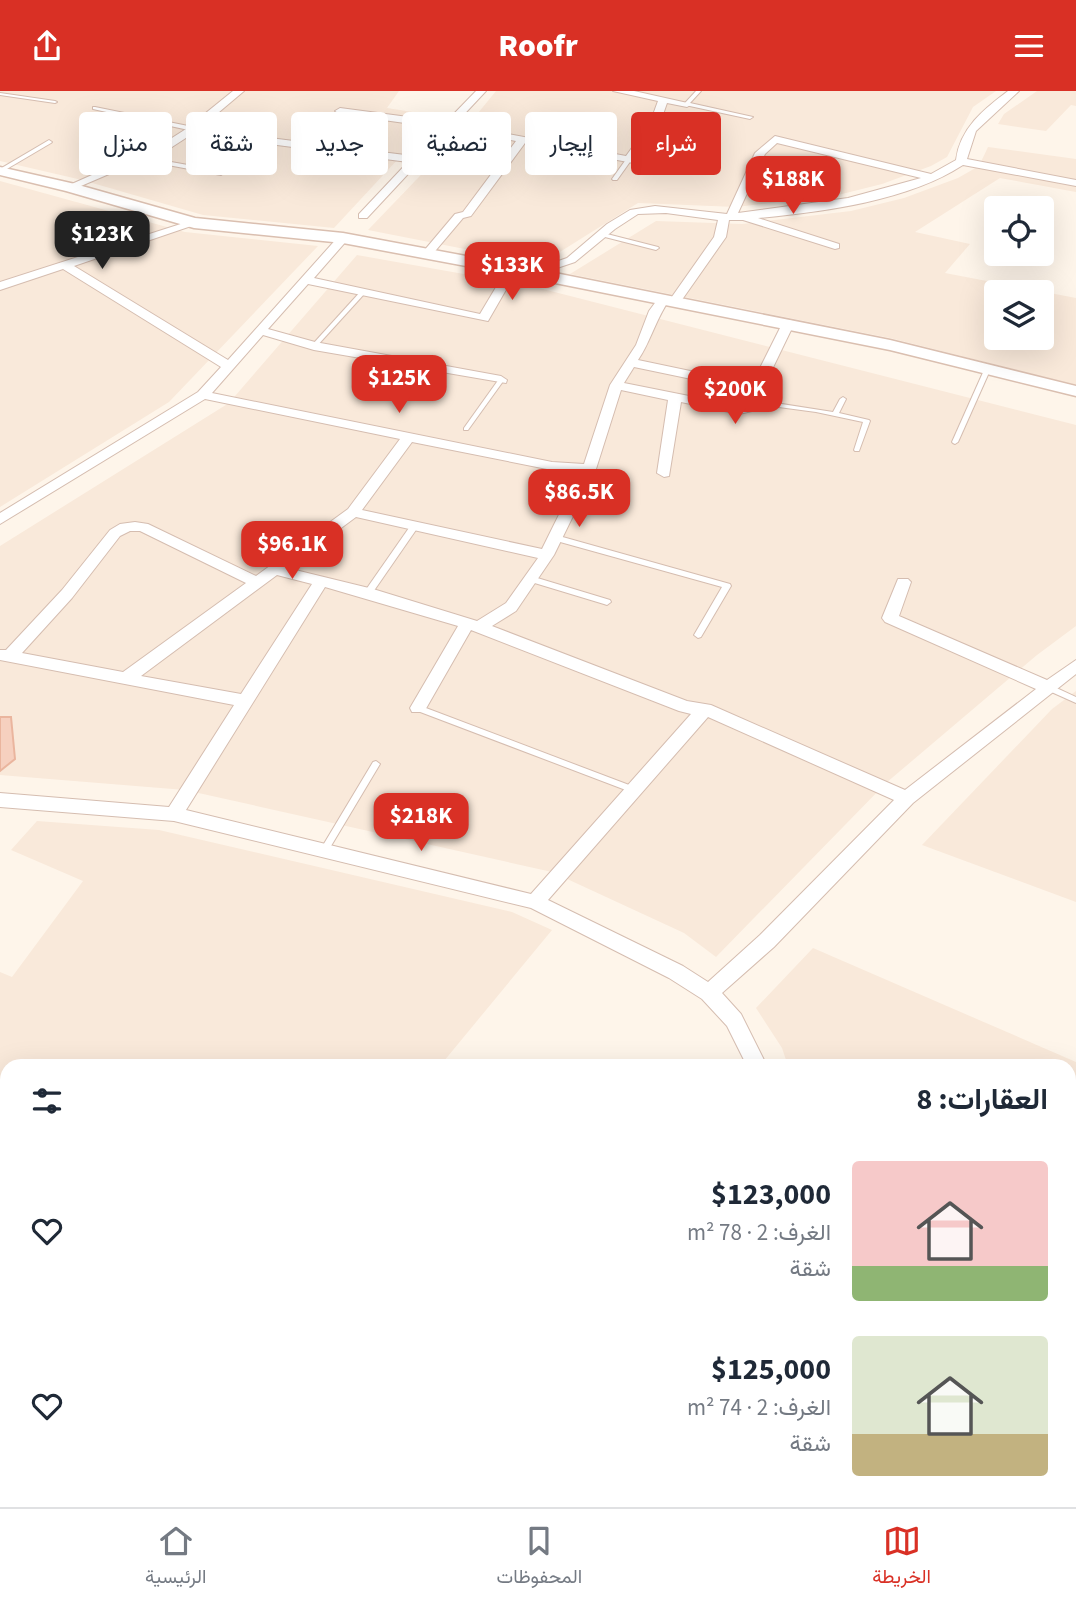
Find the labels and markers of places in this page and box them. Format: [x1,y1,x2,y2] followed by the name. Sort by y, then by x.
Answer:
[744,157,842,216] pin: $188K
[53,211,151,271] pin: $123K
[463,243,561,302] pin: $133K
[350,355,448,415] pin: $125K
[686,367,784,426] pin: $200K
[522,469,636,529] pin: $86.5K
[235,521,349,581] pin: $96.1K
[372,793,470,853] pin: $218K

